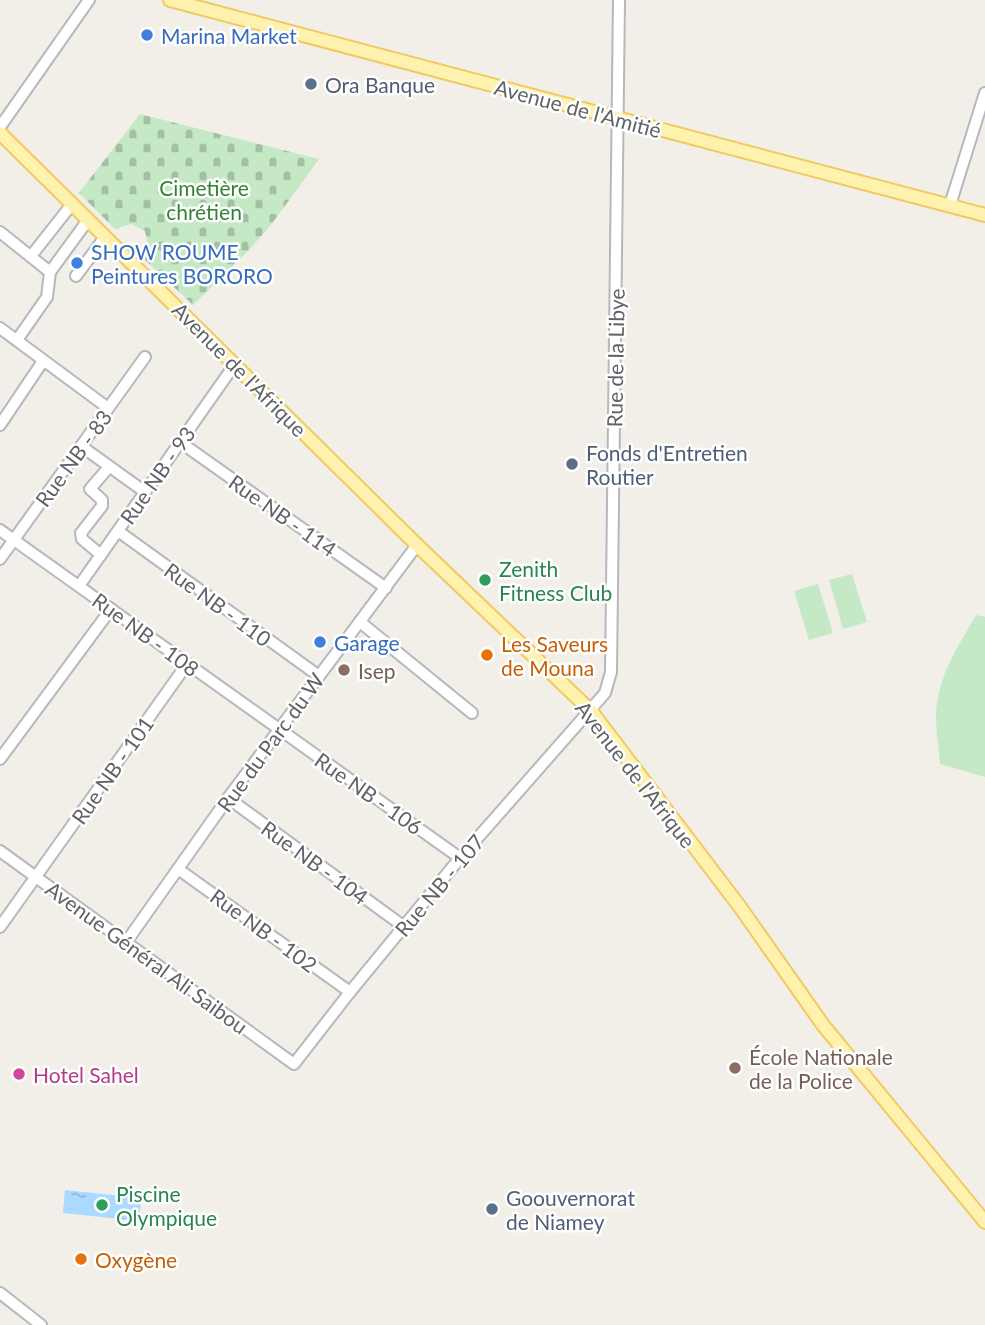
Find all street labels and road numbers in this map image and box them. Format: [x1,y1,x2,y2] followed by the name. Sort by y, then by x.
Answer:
[492,74,664,142] street label: Avenue de l'Amitié
[601,288,629,428] street label: Rue de la Libye
[168,297,312,441] street label: Avenue de l'Afrique
[30,405,116,511] street label: Rue NB - 83
[114,421,200,529] street label: Rue NB - 93
[224,469,342,561] street label: Rue NB - 114
[160,557,276,651] street label: Rue NB - 110
[88,587,204,681] street label: Rue NB - 108
[211,668,329,816] street label: Rue du Parc du W
[571,696,701,852] street label: Avenue de l'Afrique
[66,711,158,829] street label: Rue NB - 101
[310,747,428,839] street label: Rue NB - 106
[257,815,373,909] street label: Rue NB - 104
[389,829,489,941] street label: Rue NB - 107
[41,875,253,1039] street label: Avenue Général Ali Saibou
[206,883,322,977] street label: Rue NB - 102

